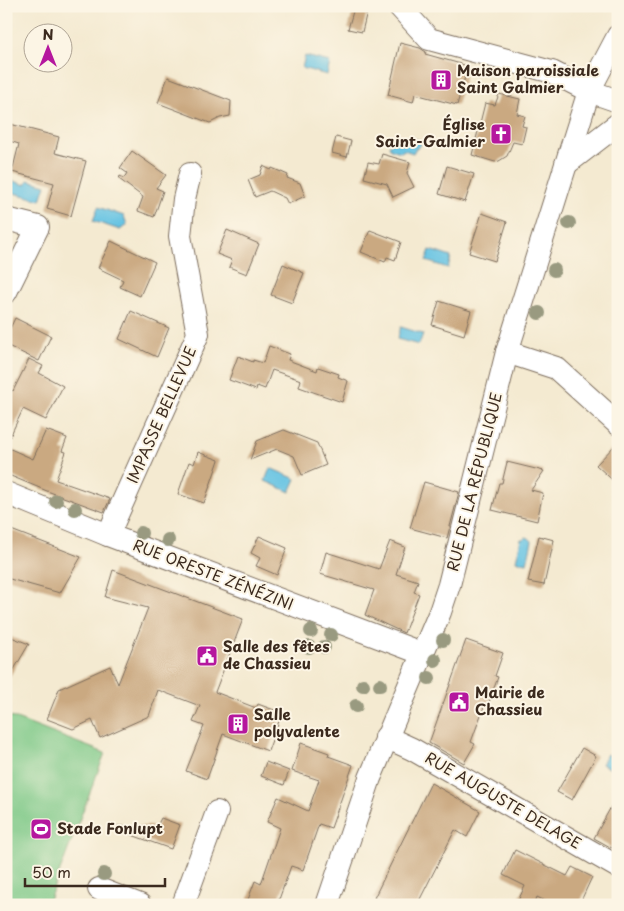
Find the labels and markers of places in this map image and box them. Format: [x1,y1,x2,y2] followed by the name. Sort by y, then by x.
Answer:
[457,58,599,98] place label: Maison paroissiale Saint Galmier
[429,68,453,92] building icon: Maison paroissiale Saint Galmier
[376,112,485,152] place label: Église Saint-Galmier
[489,122,513,146] church icon: Église Saint-Galmier
[223,634,330,674] place label: Salle des fêtes de Chassieu
[195,644,219,668] public building icon: Salle des fêtes de Chassieu
[475,680,545,720] place label: Mairie de Chassieu
[447,690,471,714] public building icon: Mairie de Chassieu
[254,702,340,742] place label: Salle polyvalente
[226,712,250,736] building icon: Salle polyvalente
[57,816,163,839] place label: Stade Fonlupt
[29,817,53,841] sports icon: Stade Fonlupt

